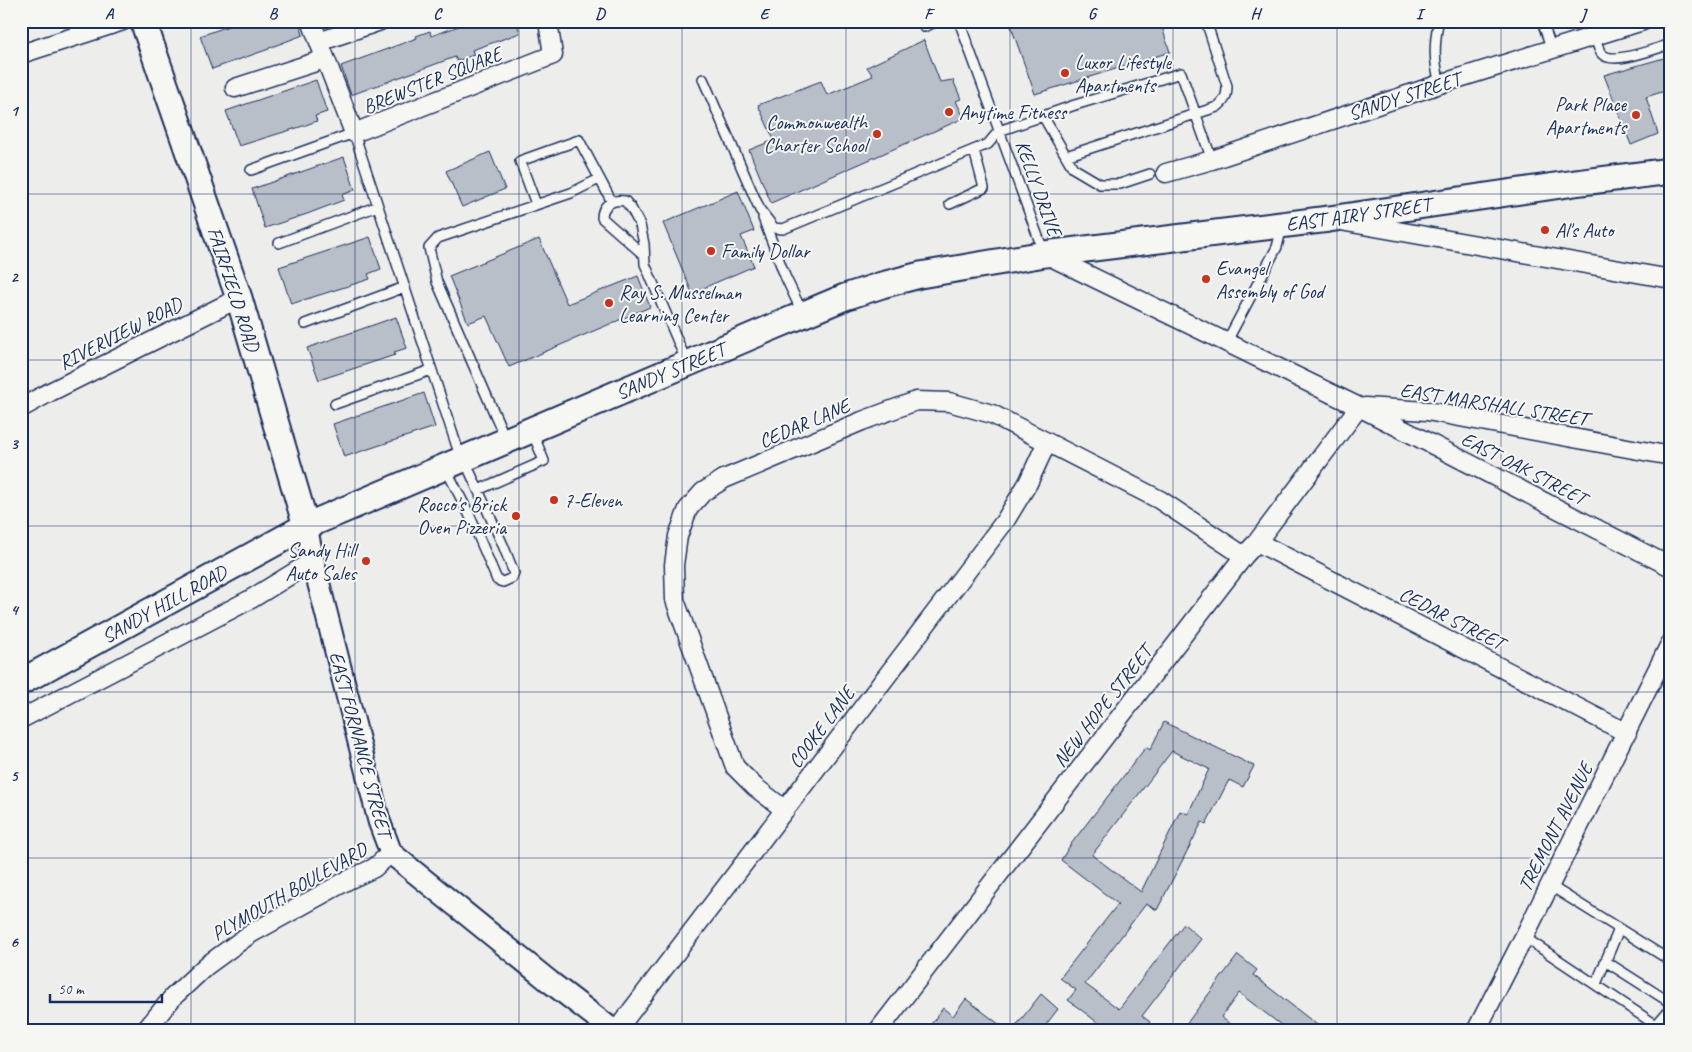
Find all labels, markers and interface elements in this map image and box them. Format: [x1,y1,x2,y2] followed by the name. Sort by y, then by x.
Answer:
[105,4,115,24] text: A
[269,4,279,24] text: B
[433,4,443,24] text: C
[595,4,606,24] text: D
[760,4,771,24] text: E
[924,4,935,24] text: F
[1088,4,1098,24] text: G
[1250,4,1262,24] text: H
[1416,4,1426,24] text: I
[1579,4,1588,24] text: J
[359,40,508,120] street label: BREWSTER SQUARE
[1075,50,1172,98] place label: Luxor Lifestyle Apartments
[1345,65,1468,126] street label: SANDY STREET
[1059,67,1071,79] marker: Luxor Lifestyle Apartments
[1546,92,1628,140] place label: Park Place Apartments
[959,100,1068,125] place label: Anytime Fitness
[10,101,19,121] text: 1
[943,106,955,118] marker: Anytime Fitness
[1630,109,1642,121] marker: Park Place Apartments
[764,110,871,158] place label: Commonwealth Charter School
[871,128,883,140] marker: Commonwealth Charter School
[1010,137,1068,242] street label: KELLY DRIVE
[1284,191,1437,237] street label: EAST AIRY STREET
[1555,218,1615,243] place label: Al's Auto
[202,224,266,356] street label: FAIRFIELD ROAD
[1539,224,1551,236] marker: Al's Auto
[721,239,811,264] place label: Family Dollar
[705,245,717,257] marker: Family Dollar
[1216,256,1326,304] place label: Evangel Assembly of God
[10,267,19,287] text: 2
[1200,273,1212,285] marker: Evangel Assembly of God
[619,280,743,328] place label: Ray S. Musselman Learning Center
[54,291,187,375] street label: RIVERVIEW ROAD
[603,297,615,309] marker: Ray S. Musselman Learning Center
[612,335,733,406] street label: SANDY STREET
[1398,377,1594,432] street label: EAST MARSHALL STREET
[755,392,856,454] street label: CEDAR LANE
[1457,426,1594,512] street label: EAST OAK STREET
[10,434,19,454] text: 3
[564,488,623,513] place label: 7-Eleven
[417,492,508,540] place label: Rocco's Brick Oven Pizzeria
[548,494,560,506] marker: 7-Eleven
[510,510,522,522] marker: Rocco's Brick Oven Pizzeria
[286,538,360,586] place label: Sandy Hill Auto Sales
[360,555,372,567] marker: Sandy Hill Auto Sales
[97,559,233,649] street label: SANDY HILL ROAD
[1395,581,1512,657] street label: CEDAR STREET
[10,600,19,620] text: 4
[1047,637,1160,772] street label: NEW HOPE STREET
[324,649,398,844] street label: EAST FORNANCE STREET
[783,679,862,773] street label: COOKE LANE
[1512,756,1600,896] street label: TREMONT AVENUE
[11,766,20,786] text: 5
[207,836,373,946] street label: PLYMOUTH BOULEVARD
[10,932,19,952] text: 6
[50,972,162,1004] scale bar
[58,980,85,999] text: 50 m

